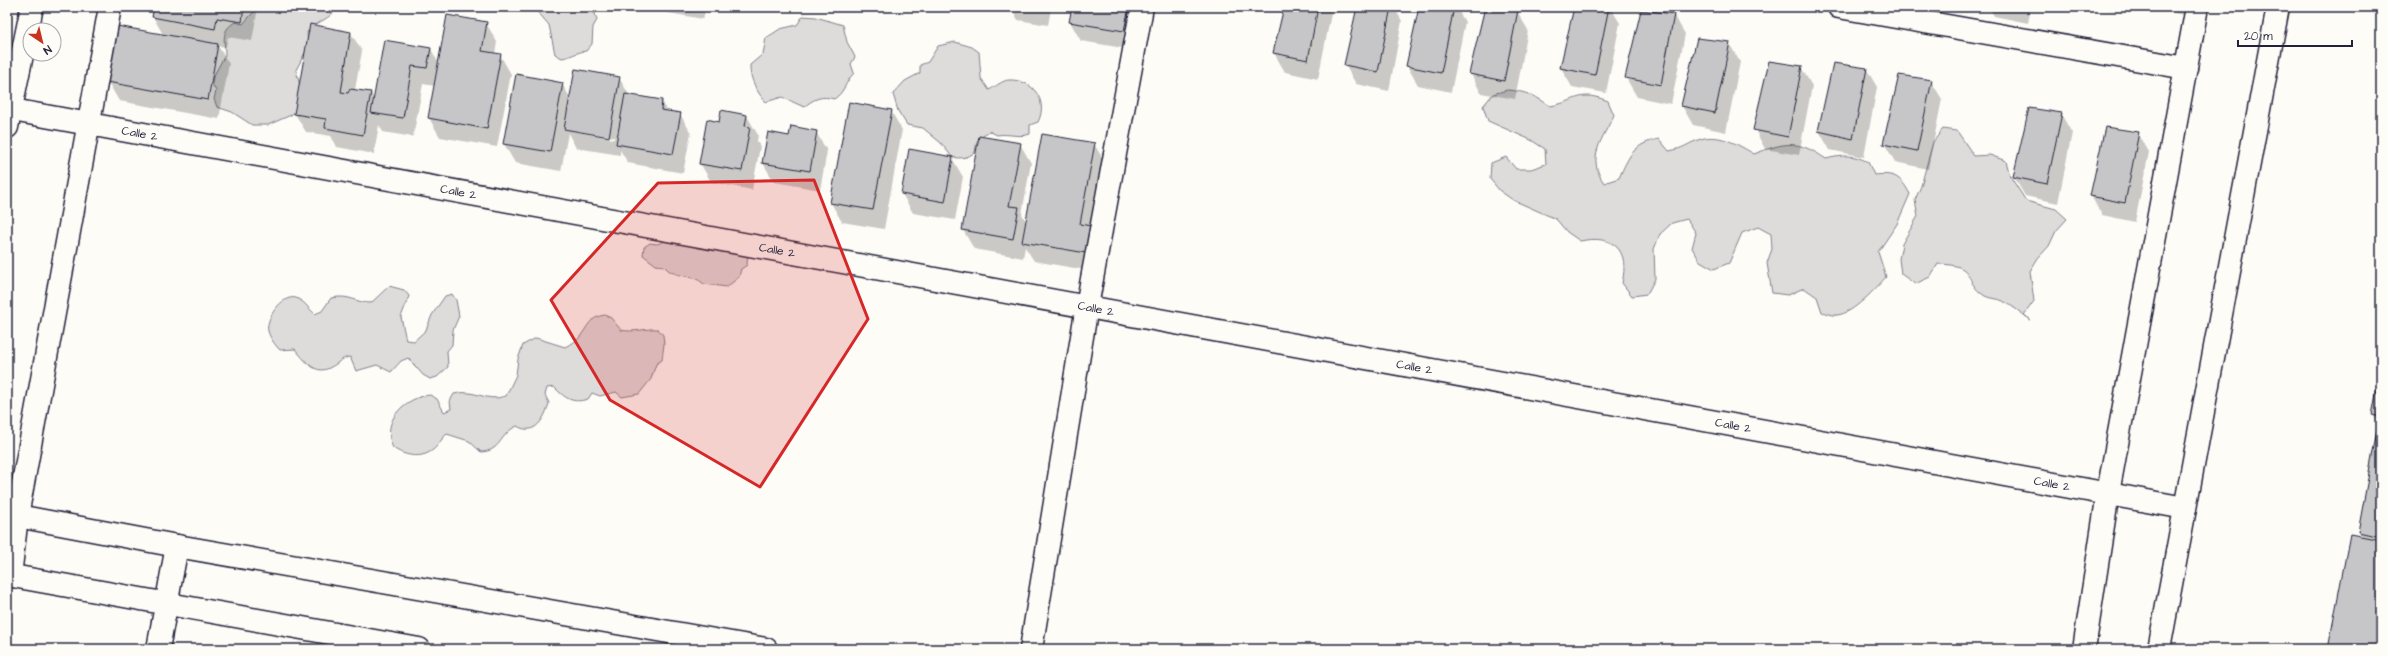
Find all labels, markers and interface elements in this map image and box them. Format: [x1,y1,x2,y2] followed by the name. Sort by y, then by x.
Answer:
[22,22,62,62] north arrow
[2238,22,2352,48] scale bar
[2244,28,2273,45] text: 20 m
[40,42,55,58] text: N
[120,122,159,145] street label: Calle 2
[439,180,478,203] street label: Calle 2
[758,238,797,262] street label: Calle 2
[1076,297,1116,320] street label: Calle 2
[1395,355,1434,379] street label: Calle 2
[1714,414,1753,437] street label: Calle 2
[2032,472,2072,495] street label: Calle 2

